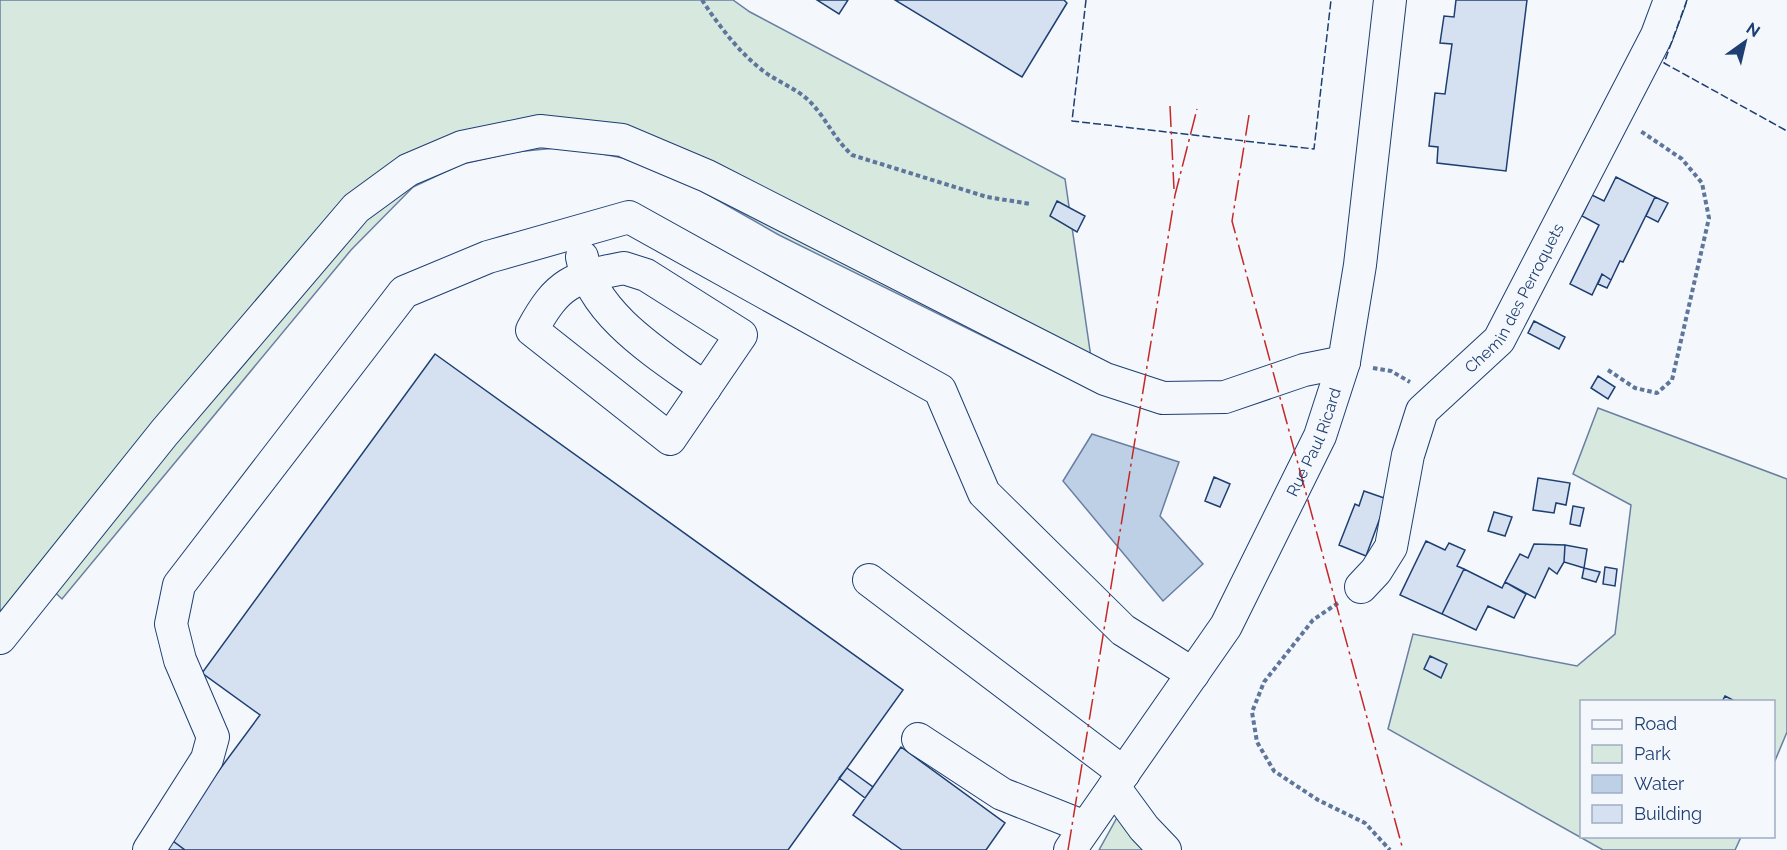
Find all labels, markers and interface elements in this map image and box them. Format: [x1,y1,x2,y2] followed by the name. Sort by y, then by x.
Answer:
[1715,12,1775,72] north arrow
[1743,19,1763,41] text: N
[1460,220,1568,377] street label: Chemin des Perroquets
[1282,385,1345,499] street label: Rue Paul Ricard
[1580,700,1775,838] legend
[1634,713,1677,734] text: Road
[1634,743,1671,764] text: Park
[1634,773,1685,794] text: Water
[1634,803,1702,824] text: Building

